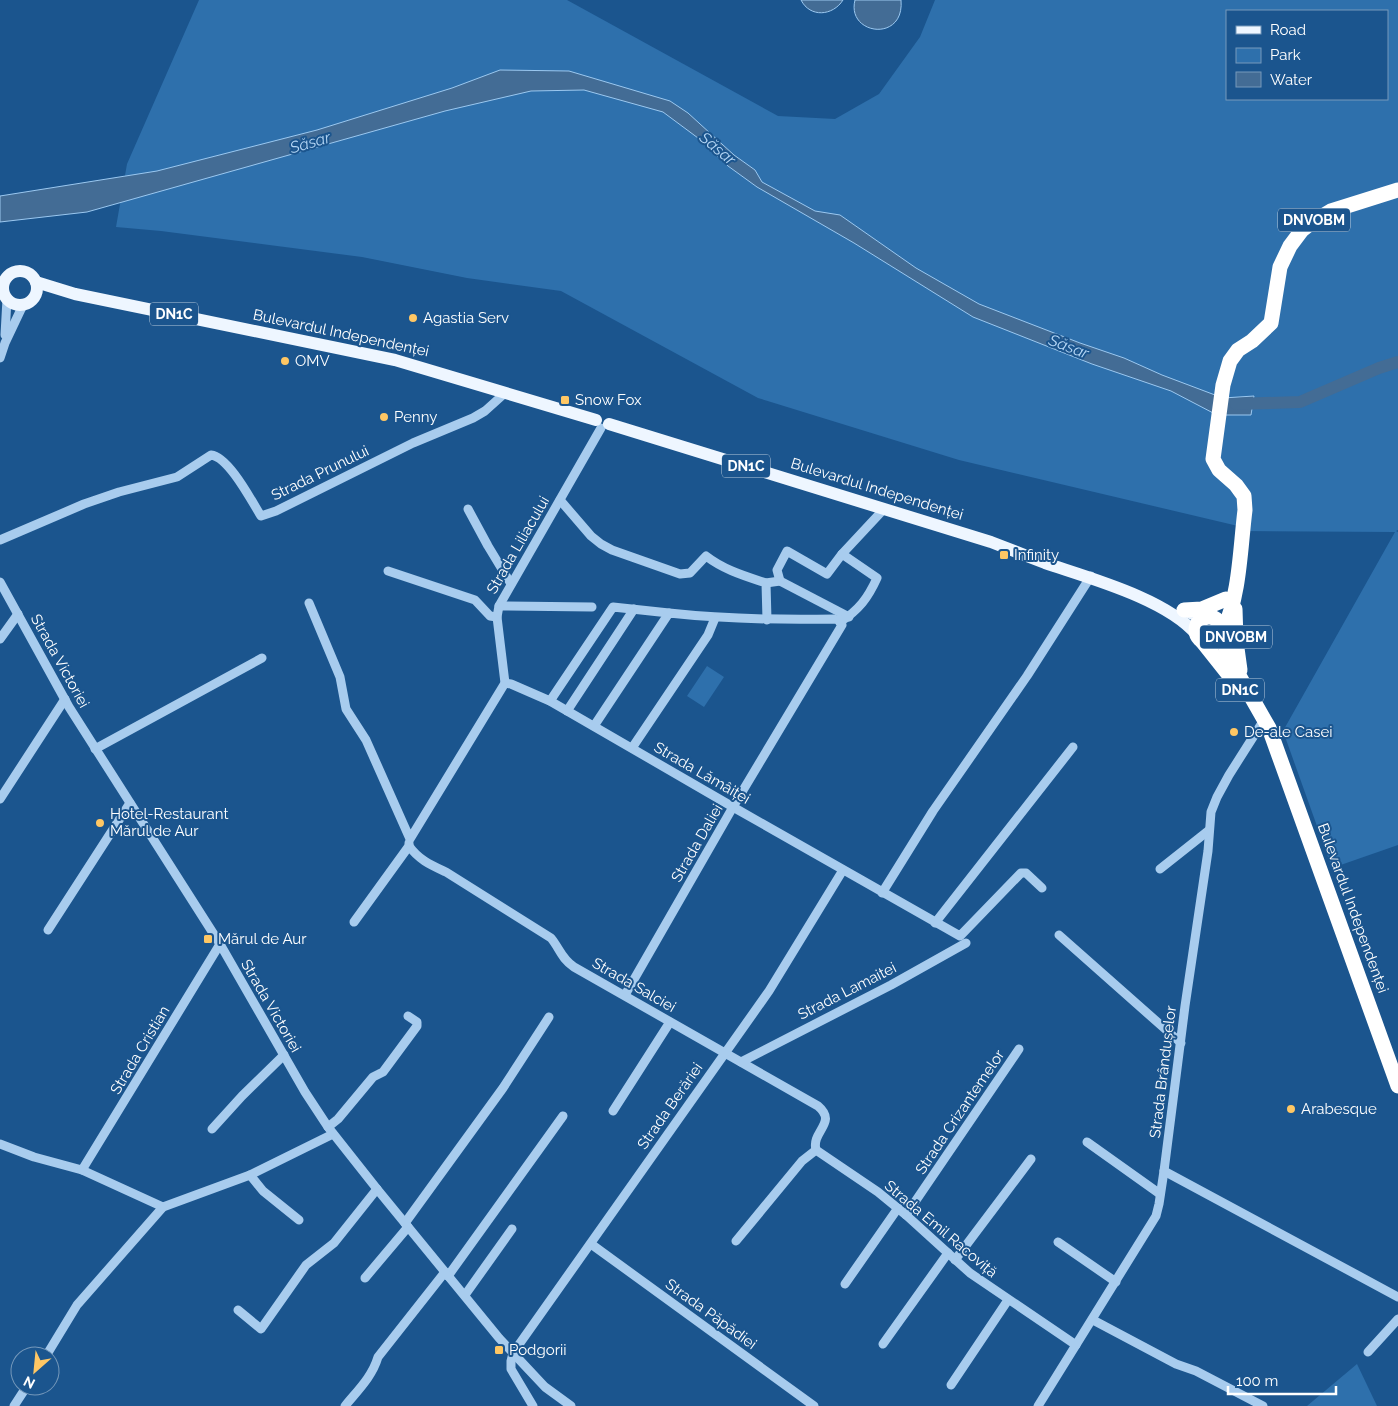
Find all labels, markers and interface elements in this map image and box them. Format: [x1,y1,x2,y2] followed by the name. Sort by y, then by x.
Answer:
[1226,10,1388,100] legend
[1270,21,1306,39] text: Road
[1270,46,1301,64] text: Park
[1270,71,1313,89] text: Water
[287,127,333,158] water label: Săsar
[695,127,740,169] water label: Săsar
[1278,208,1350,232] road number: DNVOBM
[150,302,198,326] road number: DN1C
[251,306,431,360] street label: Bulevardul Independenței
[423,309,509,327] place label: Agastia Serv
[407,312,419,324] marker: Agastia Serv
[1045,330,1092,363] water label: Săsar
[295,352,330,370] place label: OMV
[279,355,291,367] marker: OMV
[575,391,642,409] place label: Snow Fox
[559,394,571,406] marker: Snow Fox
[394,408,437,426] place label: Penny
[378,411,390,423] marker: Penny
[268,442,372,504] street label: Strada Prunului
[722,454,770,478] road number: DN1C
[789,454,965,524] street label: Bulevardul Independenței
[483,493,553,597] street label: Strada Liliacului
[1014,546,1059,564] place label: Infinity
[998,549,1010,561] marker: Infinity
[27,611,93,711] street label: Strada Victoriei
[1200,626,1272,649] road number: DNVOBM
[1216,678,1264,702] road number: DN1C
[1244,723,1333,741] place label: De-ale Casei
[1228,726,1240,738] marker: De-ale Casei
[651,738,753,808] street label: Strada Lămâiței
[667,801,727,885] street label: Strada Daliei
[110,805,228,840] place label: Hotel-Restaurant Mărul de Aur
[94,817,106,829] marker: Hotel-Restaurant Mărul de Aur
[1314,821,1392,995] street label: Bulevardul Independenței
[218,930,307,948] place label: Mărul de Aur
[202,933,214,945] marker: Mărul de Aur
[589,954,679,1016] street label: Strada Salciei
[237,956,305,1056] street label: Strada Victoriei
[795,958,899,1024] street label: Strada Lamaitei
[107,1002,173,1098] street label: Strada Cristian
[1146,1004,1180,1139] street label: Strada Brândușelor
[912,1046,1009,1178] street label: Strada Crizantemelor
[634,1059,706,1153] street label: Strada Berăriei
[1301,1100,1377,1118] place label: Arabesque
[1285,1103,1297,1115] marker: Arabesque
[881,1177,1001,1281] street label: Strada Emil Racoviță
[662,1275,760,1353] street label: Strada Păpădiei
[509,1341,566,1359] place label: Podgorii
[493,1344,505,1356] marker: Podgorii
[10,1346,60,1396] north arrow
[1228,1364,1336,1396] scale bar
[1236,1372,1278,1390] text: 100 m
[21,1373,37,1392] text: N

